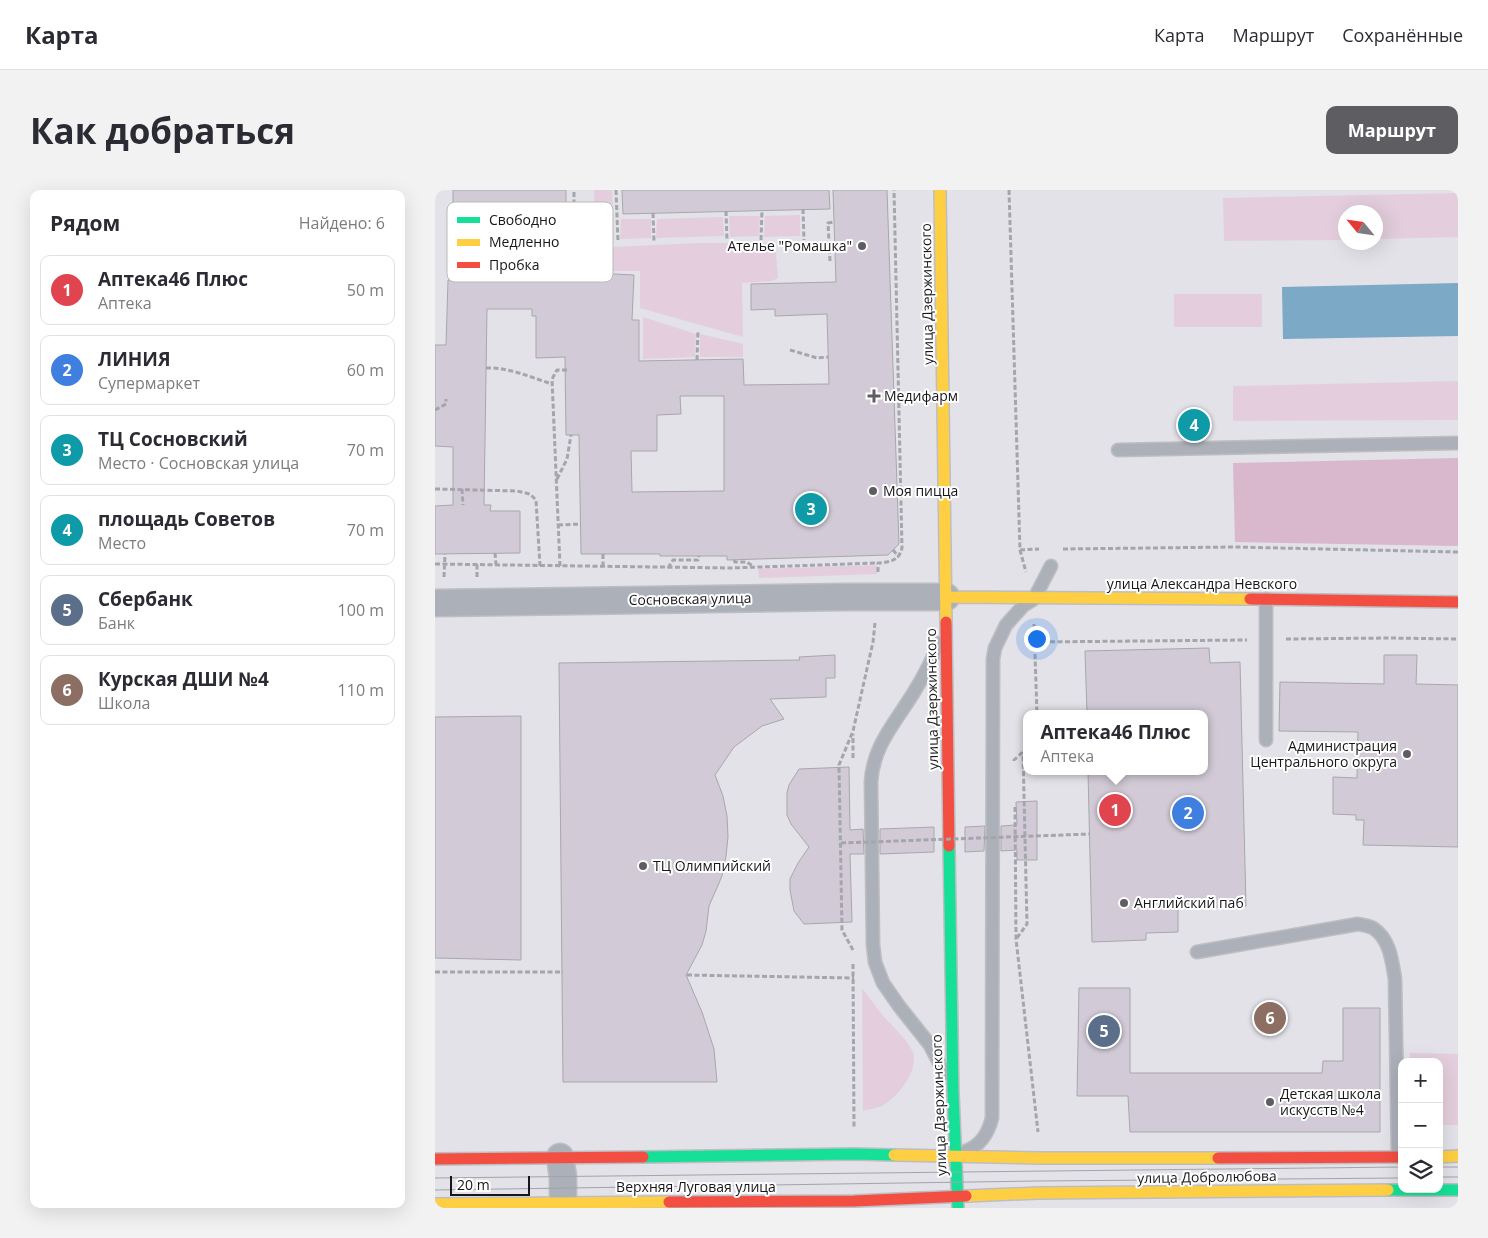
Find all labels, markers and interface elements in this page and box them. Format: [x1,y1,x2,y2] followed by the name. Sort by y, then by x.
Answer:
[25,18,99,51] text: Карта
[1154,23,1204,47] text: Карта
[1232,23,1314,47] text: Маршрут
[1342,23,1463,47] text: Сохранённые
[1326,106,1458,154] button: Маршрут
[30,107,295,154] text: Как добраться
[447,202,613,282] legend
[1338,205,1383,250] north arrow
[50,209,120,237] text: Рядом
[489,210,556,229] text: Свободно
[299,212,385,234] text: Найдено: 6
[916,223,937,365] street label: улица Дзержинского
[489,232,560,251] text: Медленно
[727,236,852,255] place label: Ателье "Ромашка"
[856,240,868,252] marker: Ателье "Ромашка"
[489,255,540,274] text: Пробка
[98,266,248,292] text: Аптека46 Плюс
[62,279,72,301] text: 1
[347,279,384,301] text: 50 m
[98,292,152,314] text: Аптека
[98,346,171,372] text: ЛИНИЯ
[62,359,72,381] text: 2
[347,359,384,381] text: 60 m
[98,372,200,394] text: Супермаркет
[884,386,958,405] place label: Медифарм
[868,390,880,402] marker: Медифарм
[1178,406,1210,444] pin: 4
[98,426,248,452] text: ТЦ Сосновский
[62,439,72,461] text: 3
[347,439,384,461] text: 70 m
[98,452,299,474] text: Место · Сосновская улица
[883,481,958,500] place label: Моя пицца
[867,485,879,497] marker: Моя пицца
[795,490,827,528] pin: 3
[98,506,275,532] text: площадь Советов
[62,519,72,541] text: 4
[347,519,384,541] text: 70 m
[98,532,146,554] text: Место
[1107,574,1297,593] street label: улица Александра Невского
[98,586,193,612] text: Сбербанк
[628,588,752,609] street label: Сосновская улица
[62,599,72,621] text: 5
[338,599,384,621] text: 100 m
[98,612,135,634] text: Банк
[1024,626,1050,652] your location
[921,628,942,770] street label: улица Дзержинского
[98,666,269,692] text: Курская ДШИ №4
[62,679,72,701] text: 6
[338,679,384,701] text: 110 m
[98,692,150,714] text: Школа
[1023,710,1208,775] popup
[1041,719,1190,745] text: Аптека46 Плюс
[1250,736,1397,771] place label: Администрация Центрального округа
[1041,745,1094,767] text: Аптека
[1401,748,1413,760] marker: Администрация Центрального округа
[1099,791,1131,829] pin: 1
[1172,794,1204,832] pin: 2
[653,856,771,875] place label: ТЦ Олимпийский
[637,860,649,872] marker: ТЦ Олимпийский
[1134,893,1244,912] place label: Английский паб
[1118,897,1130,909] marker: Английский паб
[1254,999,1286,1037] pin: 6
[1088,1012,1120,1050] pin: 5
[927,1034,950,1176] street label: улица Дзержинского
[1398,1058,1443,1193] map controls
[1398,1058,1443,1103] button: +
[1280,1084,1381,1119] place label: Детская школа искусств №4
[1264,1096,1276,1108] marker: Детская школа искусств №4
[1398,1103,1443,1148] button: −
[1398,1148,1443,1193] button: layers
[1137,1166,1277,1187] street label: улица Добролюбова
[450,1173,530,1196] scale bar
[457,1175,490,1194] text: 20 m
[616,1177,776,1196] street label: Верхняя Луговая улица

